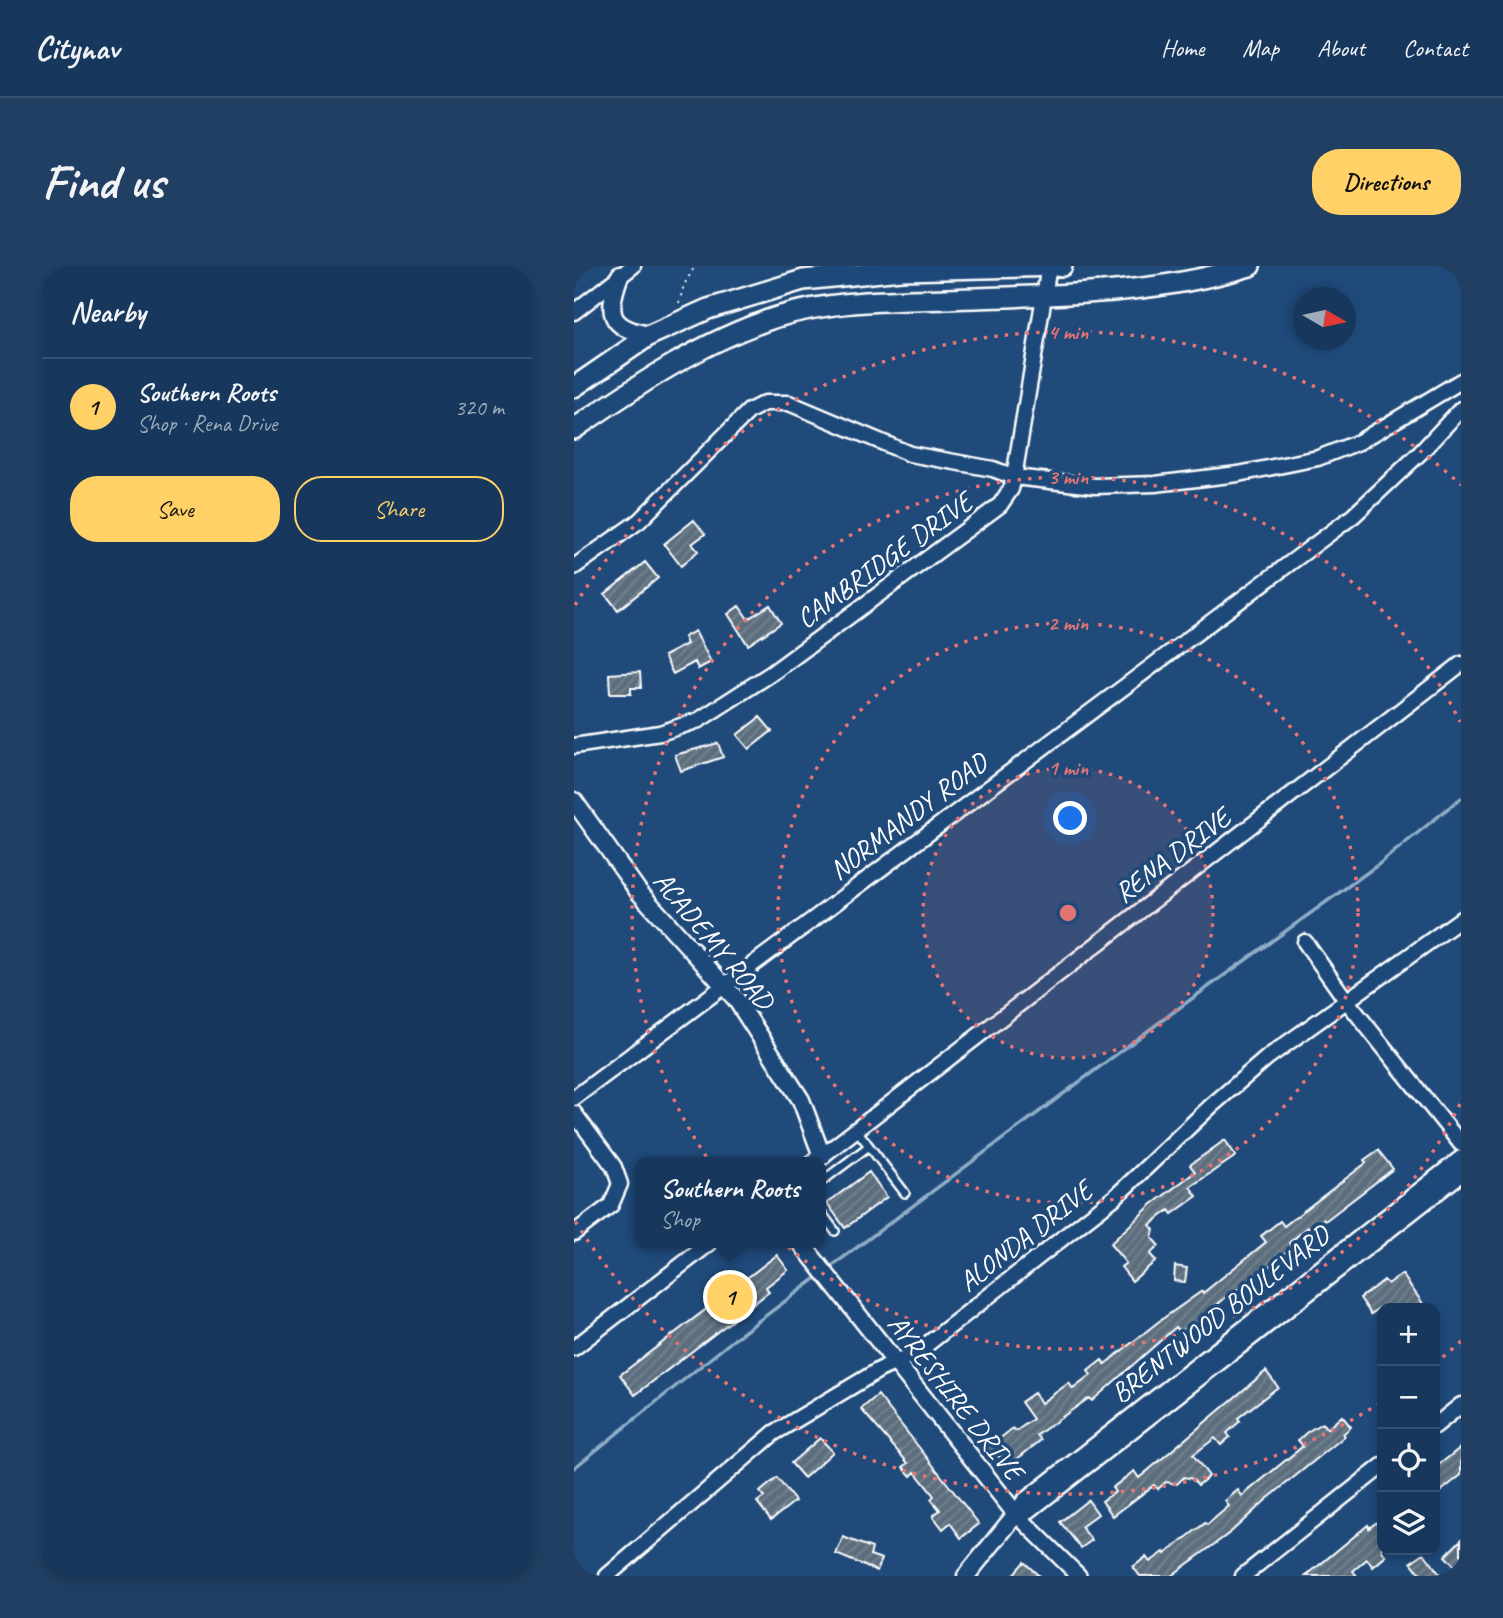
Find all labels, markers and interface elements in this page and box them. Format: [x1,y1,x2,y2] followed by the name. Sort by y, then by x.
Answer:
[35,27,119,69] text: Citynav
[1161,33,1204,63] text: Home
[1242,33,1279,63] text: Map
[1317,33,1365,63] text: About
[1403,33,1468,63] text: Contact
[1312,149,1461,215] button: Directions
[42,151,164,213] text: Find us
[1293,287,1356,350] north arrow
[70,293,146,331] text: Nearby
[1048,319,1088,345] text: 4 min
[137,376,276,409] text: Southern Roots
[88,393,98,422] text: 1
[455,393,504,422] text: 320 m
[137,409,277,438] text: Shop · Rena Drive
[1048,464,1088,490] text: 3 min
[70,476,280,542] button: Save
[294,476,504,542] button: Share
[789,482,982,636] street label: CAMBRIDGE DRIVE
[1048,610,1088,636] text: 2 min
[822,744,996,887] street label: NORMANDY ROAD
[1048,755,1088,781] text: 1 min
[1107,798,1240,910] street label: RENA DRIVE
[1053,801,1087,835] your location
[646,864,784,1018] street label: ACADEMY ROAD
[1056,901,1080,925] centre of rings
[634,1157,826,1248] popup
[951,1171,1102,1299] street label: ALONDA DRIVE
[661,1172,799,1205] text: Southern Roots
[661,1205,700,1234] text: Shop
[1104,1217,1338,1410] street label: BRENTWOOD BOULEVARD
[707,1271,753,1323] pin: 1
[1377,1303,1440,1555] map controls
[1377,1303,1440,1366] button: +
[880,1307,1034,1490] street label: AYRESHIRE DRIVE
[1377,1366,1440,1429] button: −
[1377,1429,1440,1492] button: locate
[1377,1492,1440,1555] button: layers

